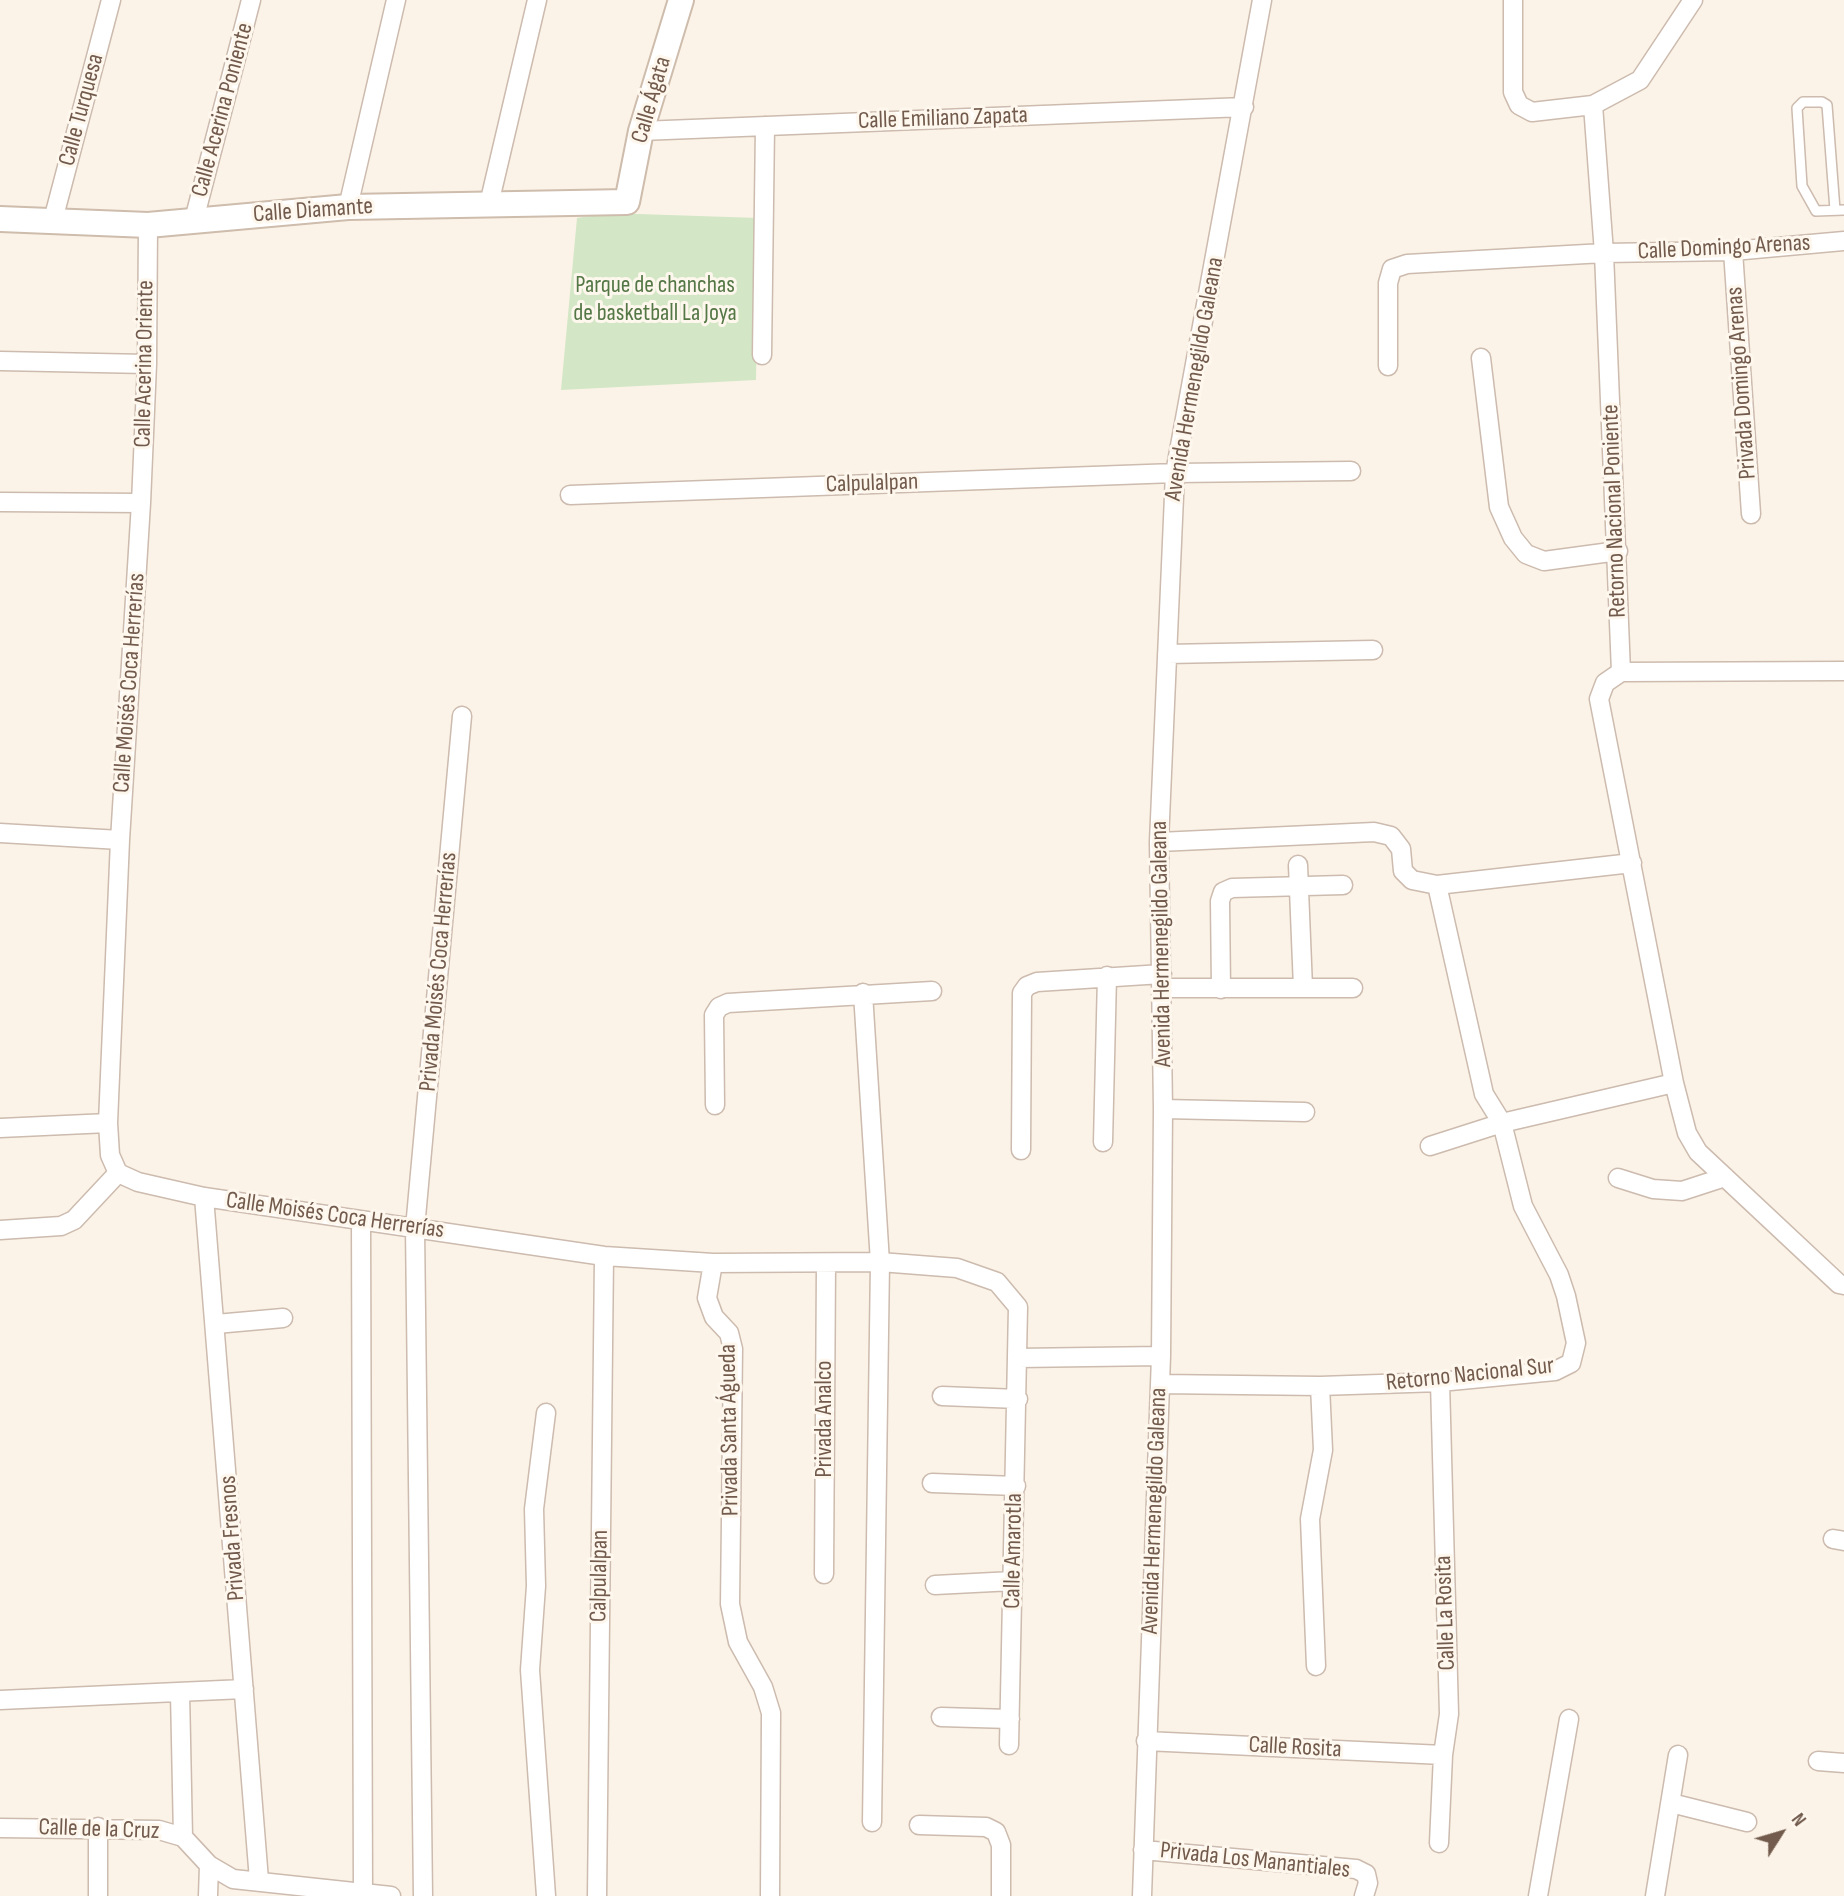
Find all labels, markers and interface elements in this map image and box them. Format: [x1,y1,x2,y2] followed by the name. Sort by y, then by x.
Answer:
[186,20,260,200] street label: Calle Acerina Poniente
[53,51,111,169] street label: Calle Turquesa
[626,54,678,146] street label: Calle Ágata
[858,102,1028,136] street label: Calle Emiliano Zapata
[252,192,374,230] street label: Calle Diamante
[1637,229,1811,267] street label: Calle Domingo Arenas
[1159,255,1231,503] street label: Avenida Hermenegildo Galeana
[573,272,737,328] park label: Parque de chanchas de basketball La Joya
[129,280,161,448] street label: Calle Acerina Oriente
[1721,286,1763,480] street label: Privada Domingo Arenas
[1597,404,1633,618] street label: Retorno Nacional Poniente
[825,468,919,500] street label: Calpulalpan
[108,572,152,794] street label: Calle Moisés Coca Herrerías
[1145,821,1179,1067] street label: Avenida Hermenegildo Galeana
[414,851,464,1093] street label: Privada Moisés Coca Herrerías
[224,1186,446,1246] street label: Calle Moisés Coca Herrerías
[714,1344,746,1516] street label: Privada Santa Águeda
[1385,1352,1555,1398] street label: Retorno Nacional Sur
[811,1361,839,1477] street label: Privada Analco
[1136,1387,1174,1635] street label: Avenida Hermenegildo Galeana
[214,1474,252,1602] street label: Privada Fresnos
[999,1493,1029,1609] street label: Calle Amarotla
[585,1530,615,1622] street label: Calpulalpan
[1430,1555,1462,1671] street label: Calle La Rosita
[1248,1731,1342,1765] street label: Calle Rosita
[1746,1798,1816,1868] north arrow
[1786,1809,1810,1831] text: N
[38,1813,160,1847] street label: Calle de la Cruz
[1159,1837,1351,1885] street label: Privada Los Manantiales

